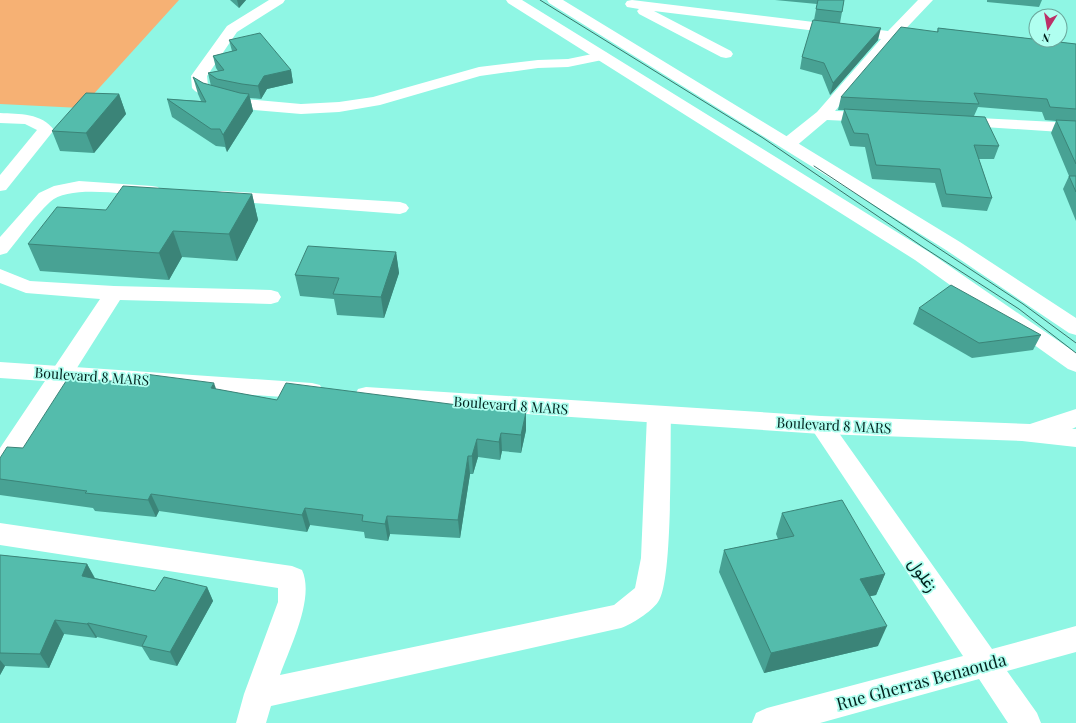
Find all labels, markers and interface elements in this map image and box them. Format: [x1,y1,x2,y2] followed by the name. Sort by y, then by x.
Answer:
[1028,8,1068,48] north arrow
[1041,30,1051,46] text: N
[34,363,150,389] street label: Boulevard 8 MARS
[453,392,569,418] street label: Boulevard 8 MARS
[776,413,892,437] street label: Boulevard 8 MARS
[904,552,944,596] street label: زغلول
[834,648,1009,714] street label: Rue Gherras Benaouda

